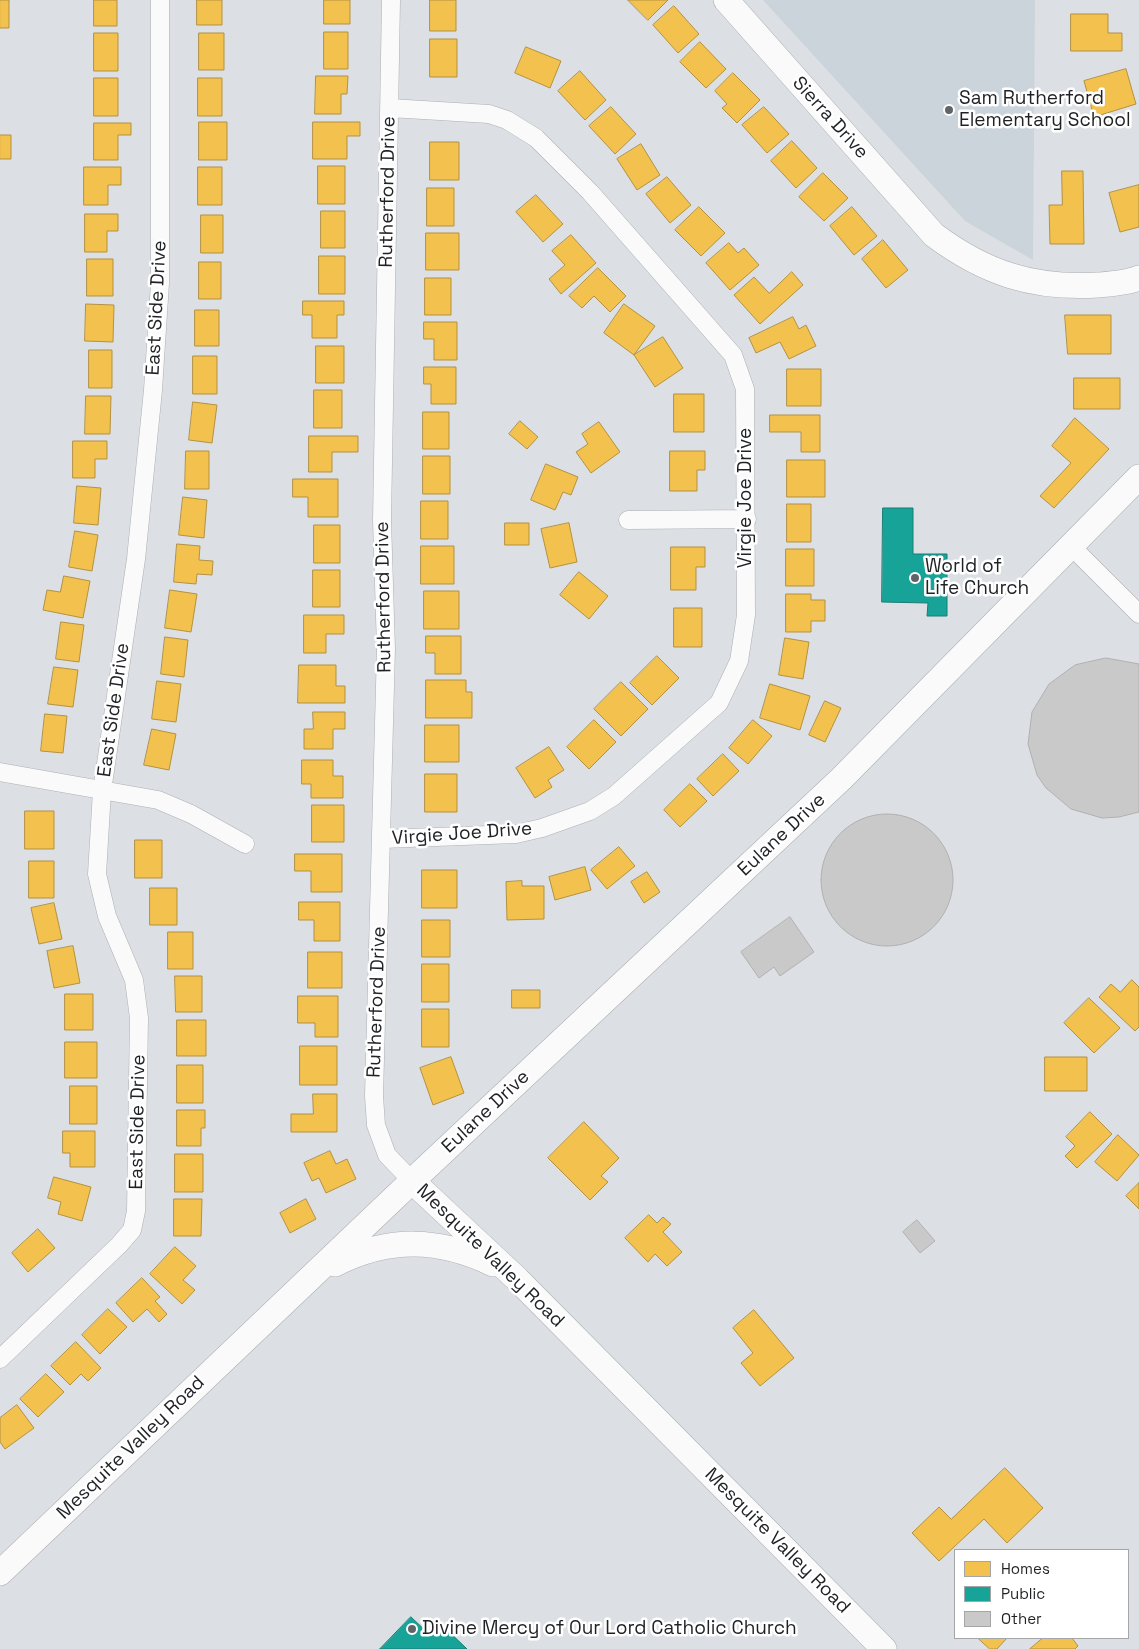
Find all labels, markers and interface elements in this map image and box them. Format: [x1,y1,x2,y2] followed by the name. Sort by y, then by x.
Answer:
[787,72,873,164] street label: Sierra Drive
[959,88,1131,132] place label: Sam Rutherford Elementary School
[943,104,955,116] marker: Sam Rutherford Elementary School
[375,116,401,268] street label: Rutherford Drive
[142,240,172,376] street label: East Side Drive
[735,428,757,568] street label: Virgie Joe Drive
[371,521,397,673] street label: Rutherford Drive
[925,556,1029,600] place label: World of Life Church
[909,572,921,584] marker: World of Life Church
[93,641,135,779] street label: East Side Drive
[734,789,830,881] street label: Eulane Drive
[391,818,533,850] street label: Virgie Joe Drive
[363,926,391,1078] street label: Rutherford Drive
[125,1054,151,1190] street label: East Side Drive
[438,1066,534,1158] street label: Eulane Drive
[411,1180,569,1332] street label: Mesquite Valley Road
[52,1372,210,1524] street label: Mesquite Valley Road
[699,1463,855,1619] street label: Mesquite Valley Road
[954,1549,1129,1639] legend
[1001,1559,1050,1578] text: Homes
[1001,1584,1045,1603] text: Public
[1001,1609,1042,1628] text: Other
[422,1618,797,1640] place label: Divine Mercy of Our Lord Catholic Church
[406,1623,418,1635] marker: Divine Mercy of Our Lord Catholic Church

